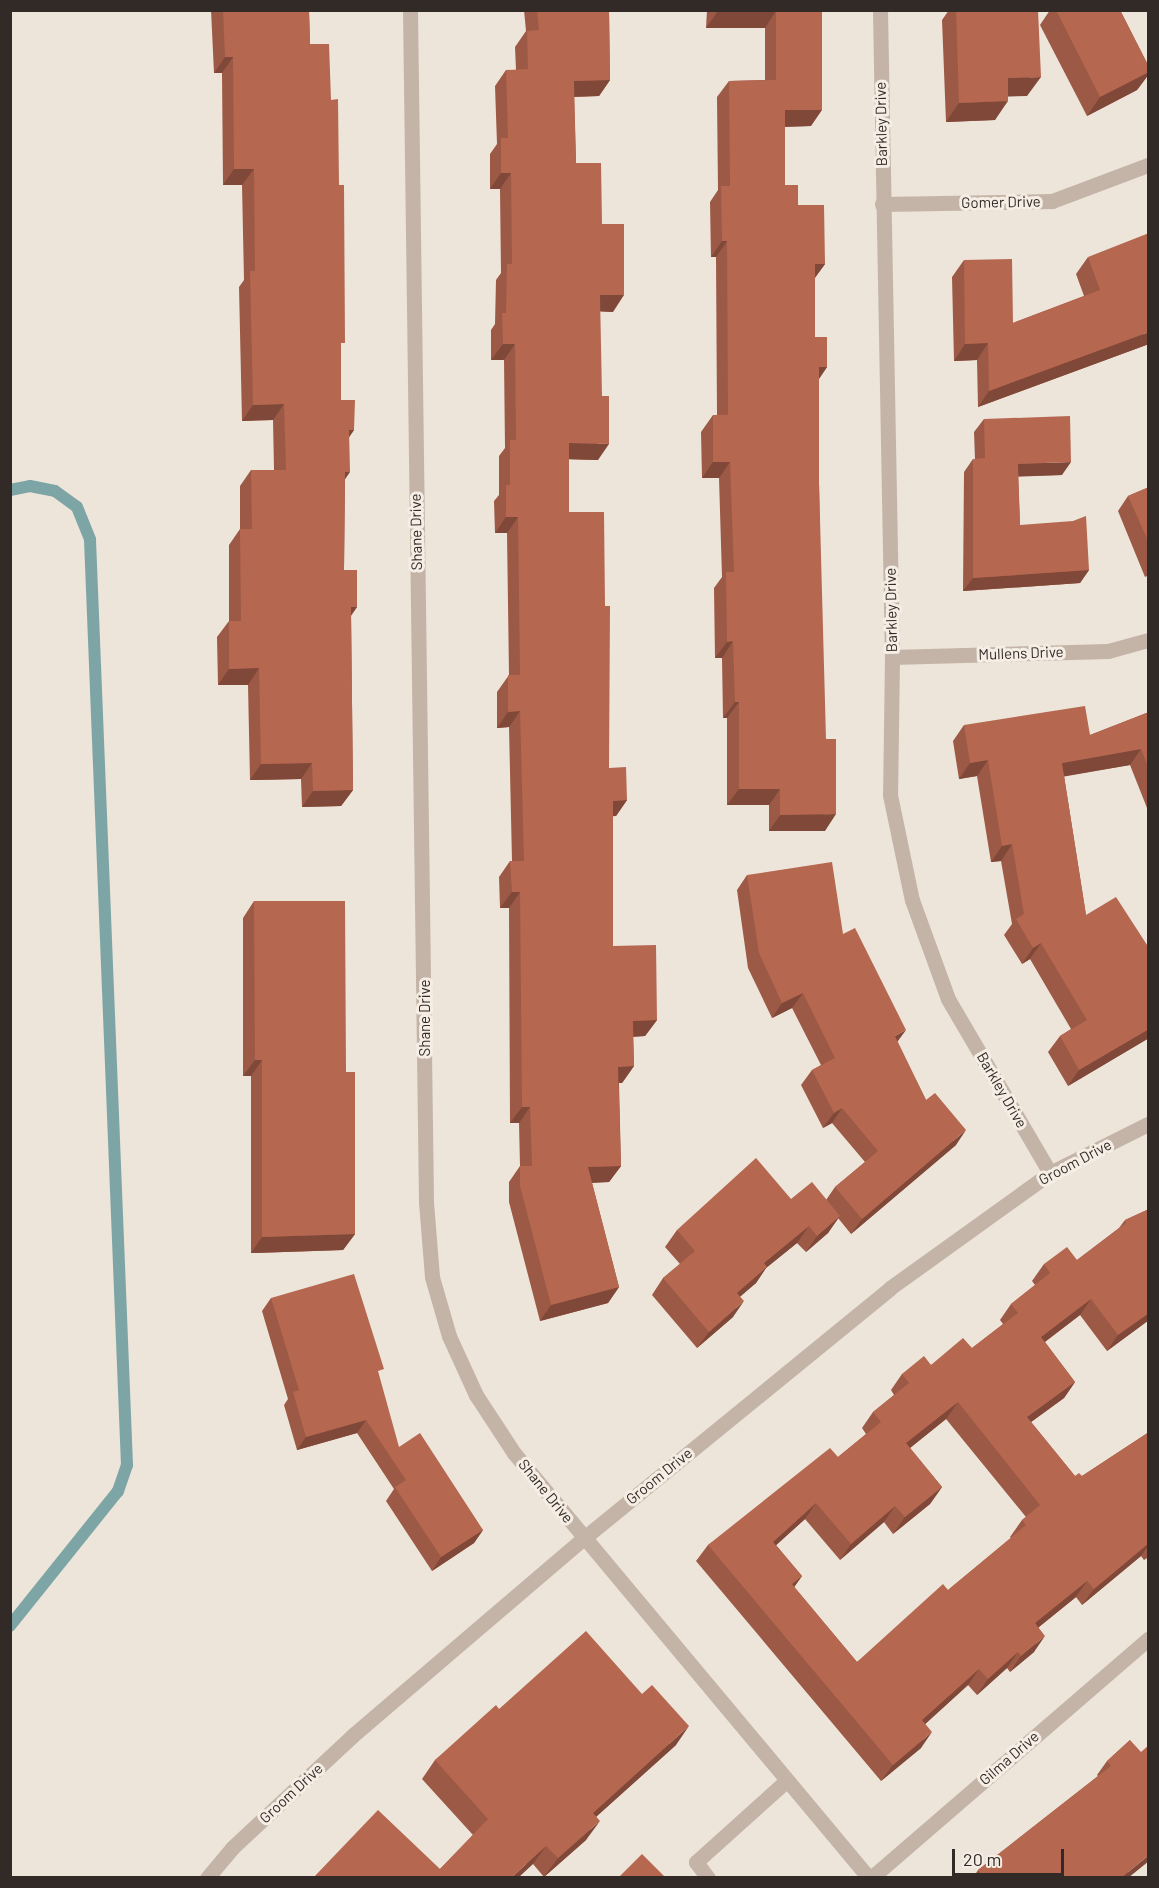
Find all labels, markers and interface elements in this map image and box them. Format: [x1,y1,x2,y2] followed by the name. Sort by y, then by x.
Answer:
[871,82,891,166] street label: Barkley Drive
[961,192,1041,212] street label: Gomer Drive
[406,493,426,571] street label: Shane Drive
[881,568,901,652] street label: Barkley Drive
[978,643,1064,663] street label: Mullens Drive
[416,980,434,1056] street label: Shane Drive
[973,1049,1031,1131] street label: Barkley Drive
[1036,1135,1114,1189] street label: Groom Drive
[622,1444,696,1508] street label: Groom Drive
[515,1455,577,1527] street label: Shane Drive
[976,1727,1042,1789] street label: Gilma Drive
[256,1759,326,1827] street label: Groom Drive
[955,1837,1068,1875] scale bar
[963,1848,1001,1870] text: 20 m

